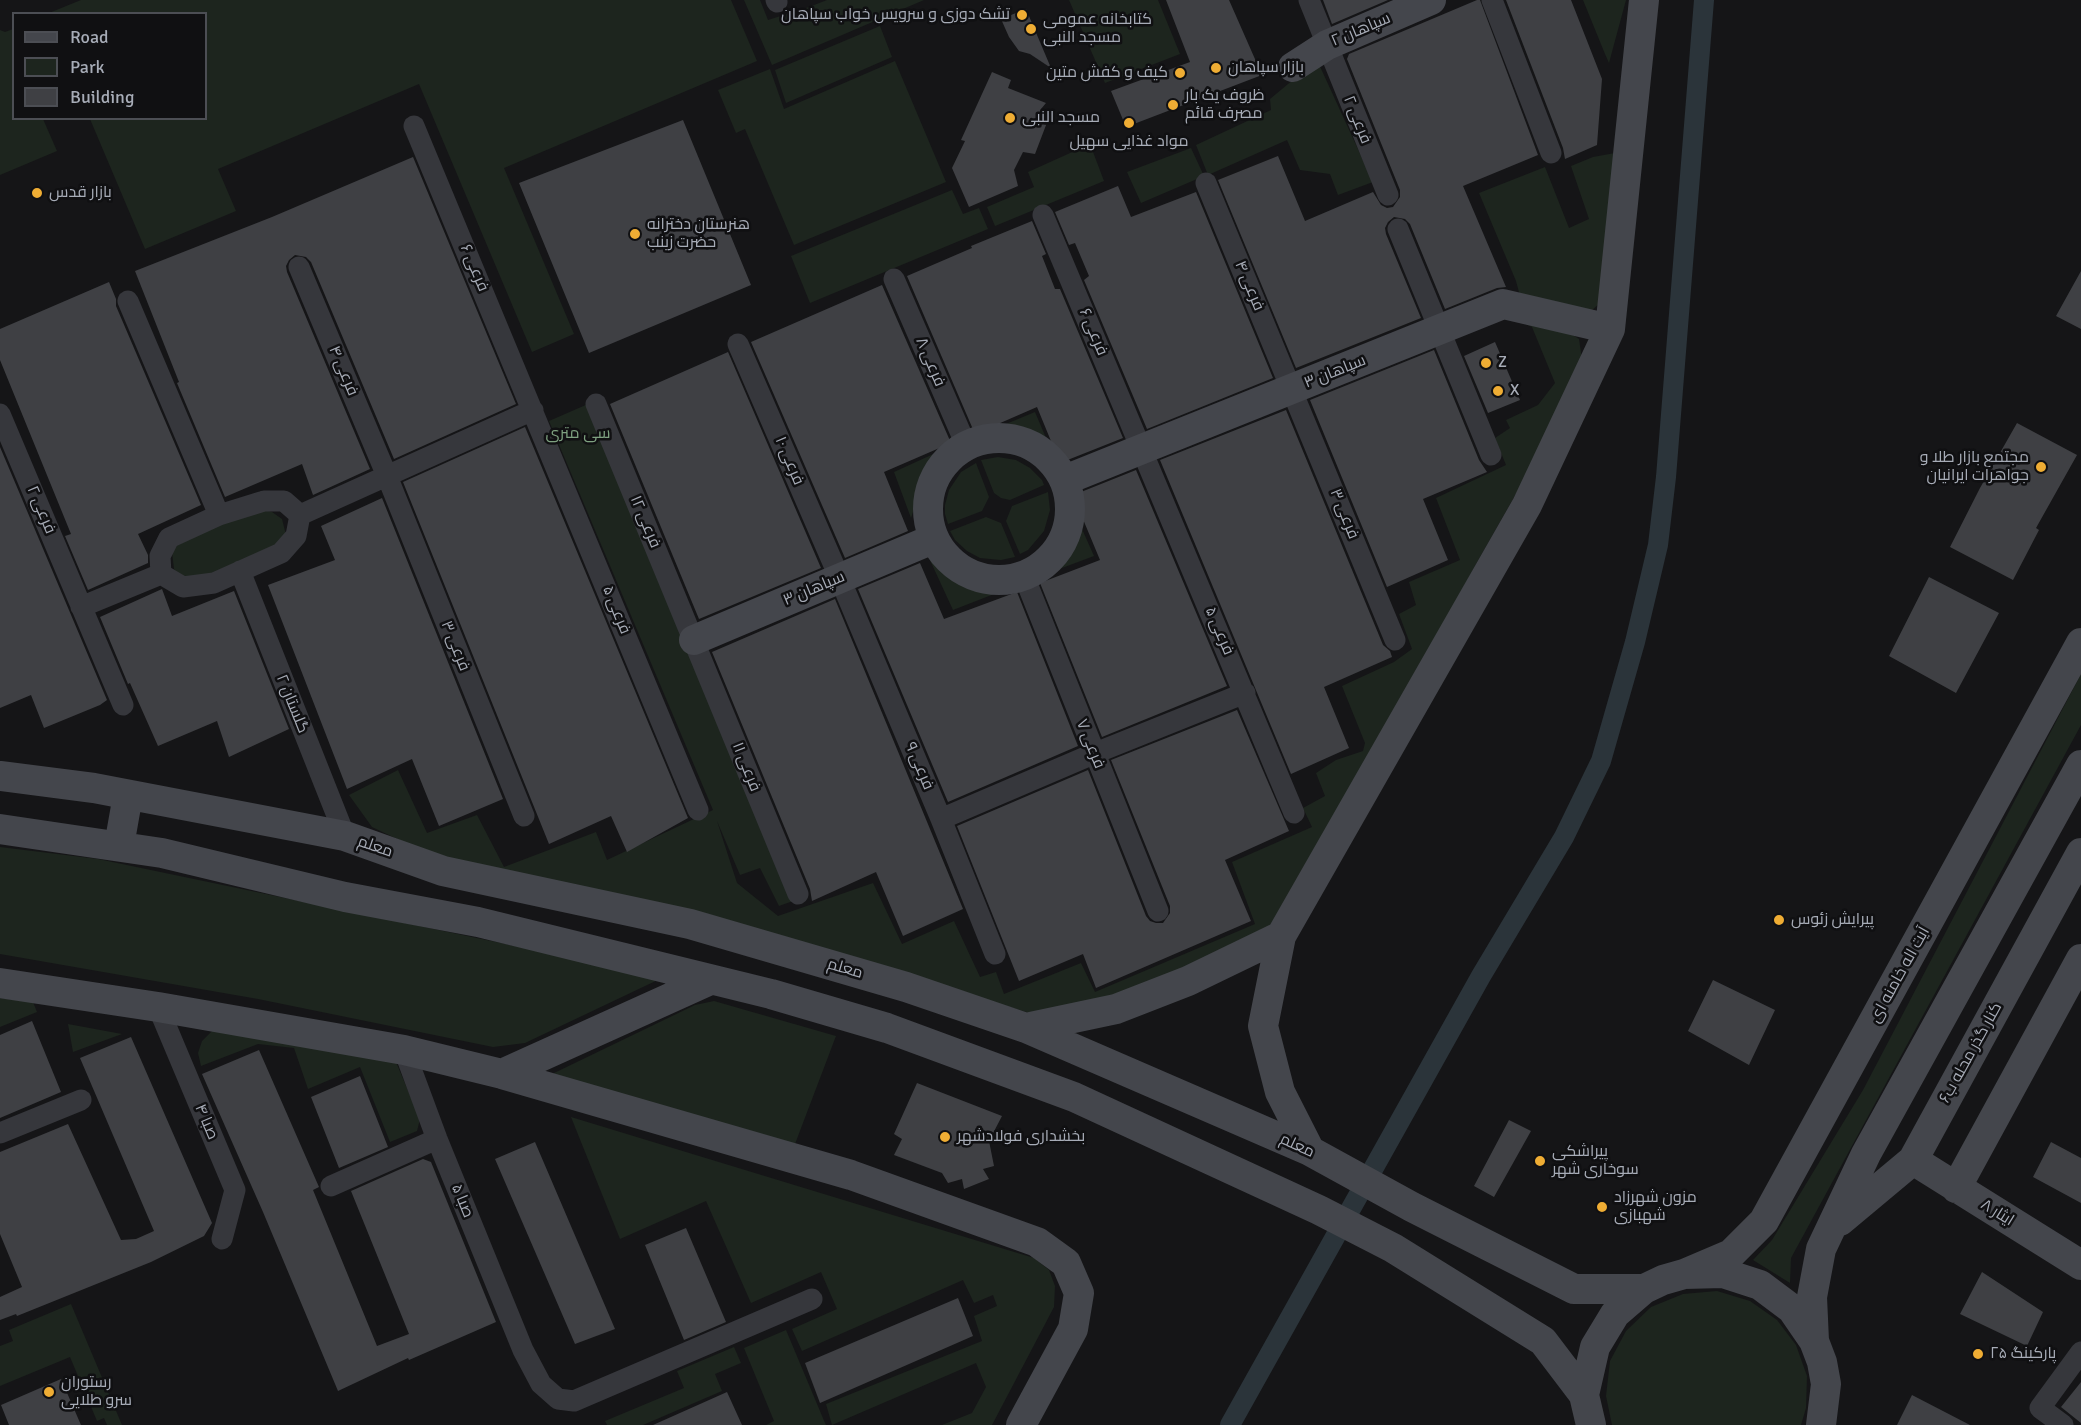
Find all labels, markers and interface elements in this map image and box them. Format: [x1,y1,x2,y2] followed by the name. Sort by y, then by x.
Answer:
[781,5,1010,25] place label: تشک دوزی و سرویس خواب سپاهان
[1015,8,1029,22] marker: تشک دوزی و سرویس خواب سپاهان
[1328,9,1394,51] street label: سپاهان ۲
[1043,10,1152,48] place label: کتابخانه عمومی مسجد النبی
[12,12,207,120] legend
[1024,22,1038,36] marker: کتابخانه عمومی مسجد النبی
[70,26,109,48] text: Road
[70,56,105,78] text: Park
[1228,58,1304,78] place label: بازار سپاهان
[1209,61,1223,75] marker: بازار سپاهان
[1046,63,1168,83] place label: کیف و کفش متین
[1173,66,1187,80] marker: کیف و کفش متین
[70,86,134,108] text: Building
[1185,86,1265,124] place label: ظروف یک بار مصرف قائم
[1339,93,1375,147] street label: فرعی ۲
[1166,98,1180,112] marker: ظروف یک بار مصرف قائم
[1022,108,1100,128] place label: مسجد النبی
[1003,111,1017,125] marker: مسجد النبی
[1122,116,1136,130] marker: مواد غذایی سهیل
[1069,132,1189,152] place label: مواد غذایی سهیل
[49,183,112,203] place label: بازار قدس
[30,186,44,200] marker: بازار قدس
[647,215,750,253] place label: هنرستان دخترانه حضرت زینب
[628,227,642,241] marker: هنرستان دخترانه حضرت زینب
[456,242,492,294] street label: فرعی ۶
[1230,258,1268,314] street label: فرعی ۴
[1075,306,1111,358] street label: فرعی ۶
[911,334,949,390] street label: فرعی ۸
[324,343,362,399] street label: فرعی ۴
[1301,351,1369,393] street label: سپاهان ۳
[1498,353,1507,373] place label: Z
[1479,356,1493,370] marker: Z
[1510,381,1519,401] place label: X
[1491,384,1505,398] marker: X
[545,424,611,444] park label: سی متری
[770,434,808,488] street label: فرعی ۱۰
[1920,448,2029,486] place label: مجتمع بازار طلا و جواهرات ایرانیان
[2034,460,2048,474] marker: مجتمع بازار طلا و جواهرات ایرانیان
[22,483,60,537] street label: فرعی ۲
[1325,486,1363,542] street label: فرعی ۳
[625,493,665,551] street label: فرعی ۱۲
[780,567,848,611] street label: سپاهان ۳
[598,583,634,637] street label: فرعی ۵
[1200,604,1238,658] street label: فرعی ۵
[436,618,474,674] street label: فرعی ۳
[272,672,312,736] street label: گلستان ۲
[1071,716,1109,772] street label: فرعی ۷
[900,739,938,793] street label: فرعی ۹
[727,740,765,794] street label: فرعی ۱۱
[355,832,395,862] street label: معلم
[1791,910,1874,930] place label: پیرایش زئوس
[1772,913,1786,927] marker: پیرایش زئوس
[1866,924,1934,1026] street label: آیت اله خامنه ای
[825,955,865,983] street label: معلم
[1935,999,2007,1107] street label: کنار گذر محله ب۶
[190,1101,222,1143] street label: صبا ۴
[957,1127,1085,1147] place label: بخشداری فولادشهر
[938,1130,952,1144] marker: بخشداری فولادشهر
[1277,1130,1317,1162] street label: معلم
[1552,1142,1639,1180] place label: پیراشکی سوخاری شهر
[1533,1154,1547,1168] marker: پیراشکی سوخاری شهر
[447,1181,477,1221] street label: صبا ۵
[1614,1188,1697,1226] place label: مزون شهرزاد شهبازی
[1977,1195,2017,1231] street label: ایثار ۸
[1595,1200,1609,1214] marker: مزون شهرزاد شهبازی
[1990,1344,2056,1364] place label: پارکینگ ۲۵
[1971,1347,1985,1361] marker: پارکینگ ۲۵
[61,1373,132,1411] place label: رستوران سرو طلایی
[42,1385,56,1399] marker: رستوران سرو طلایی

